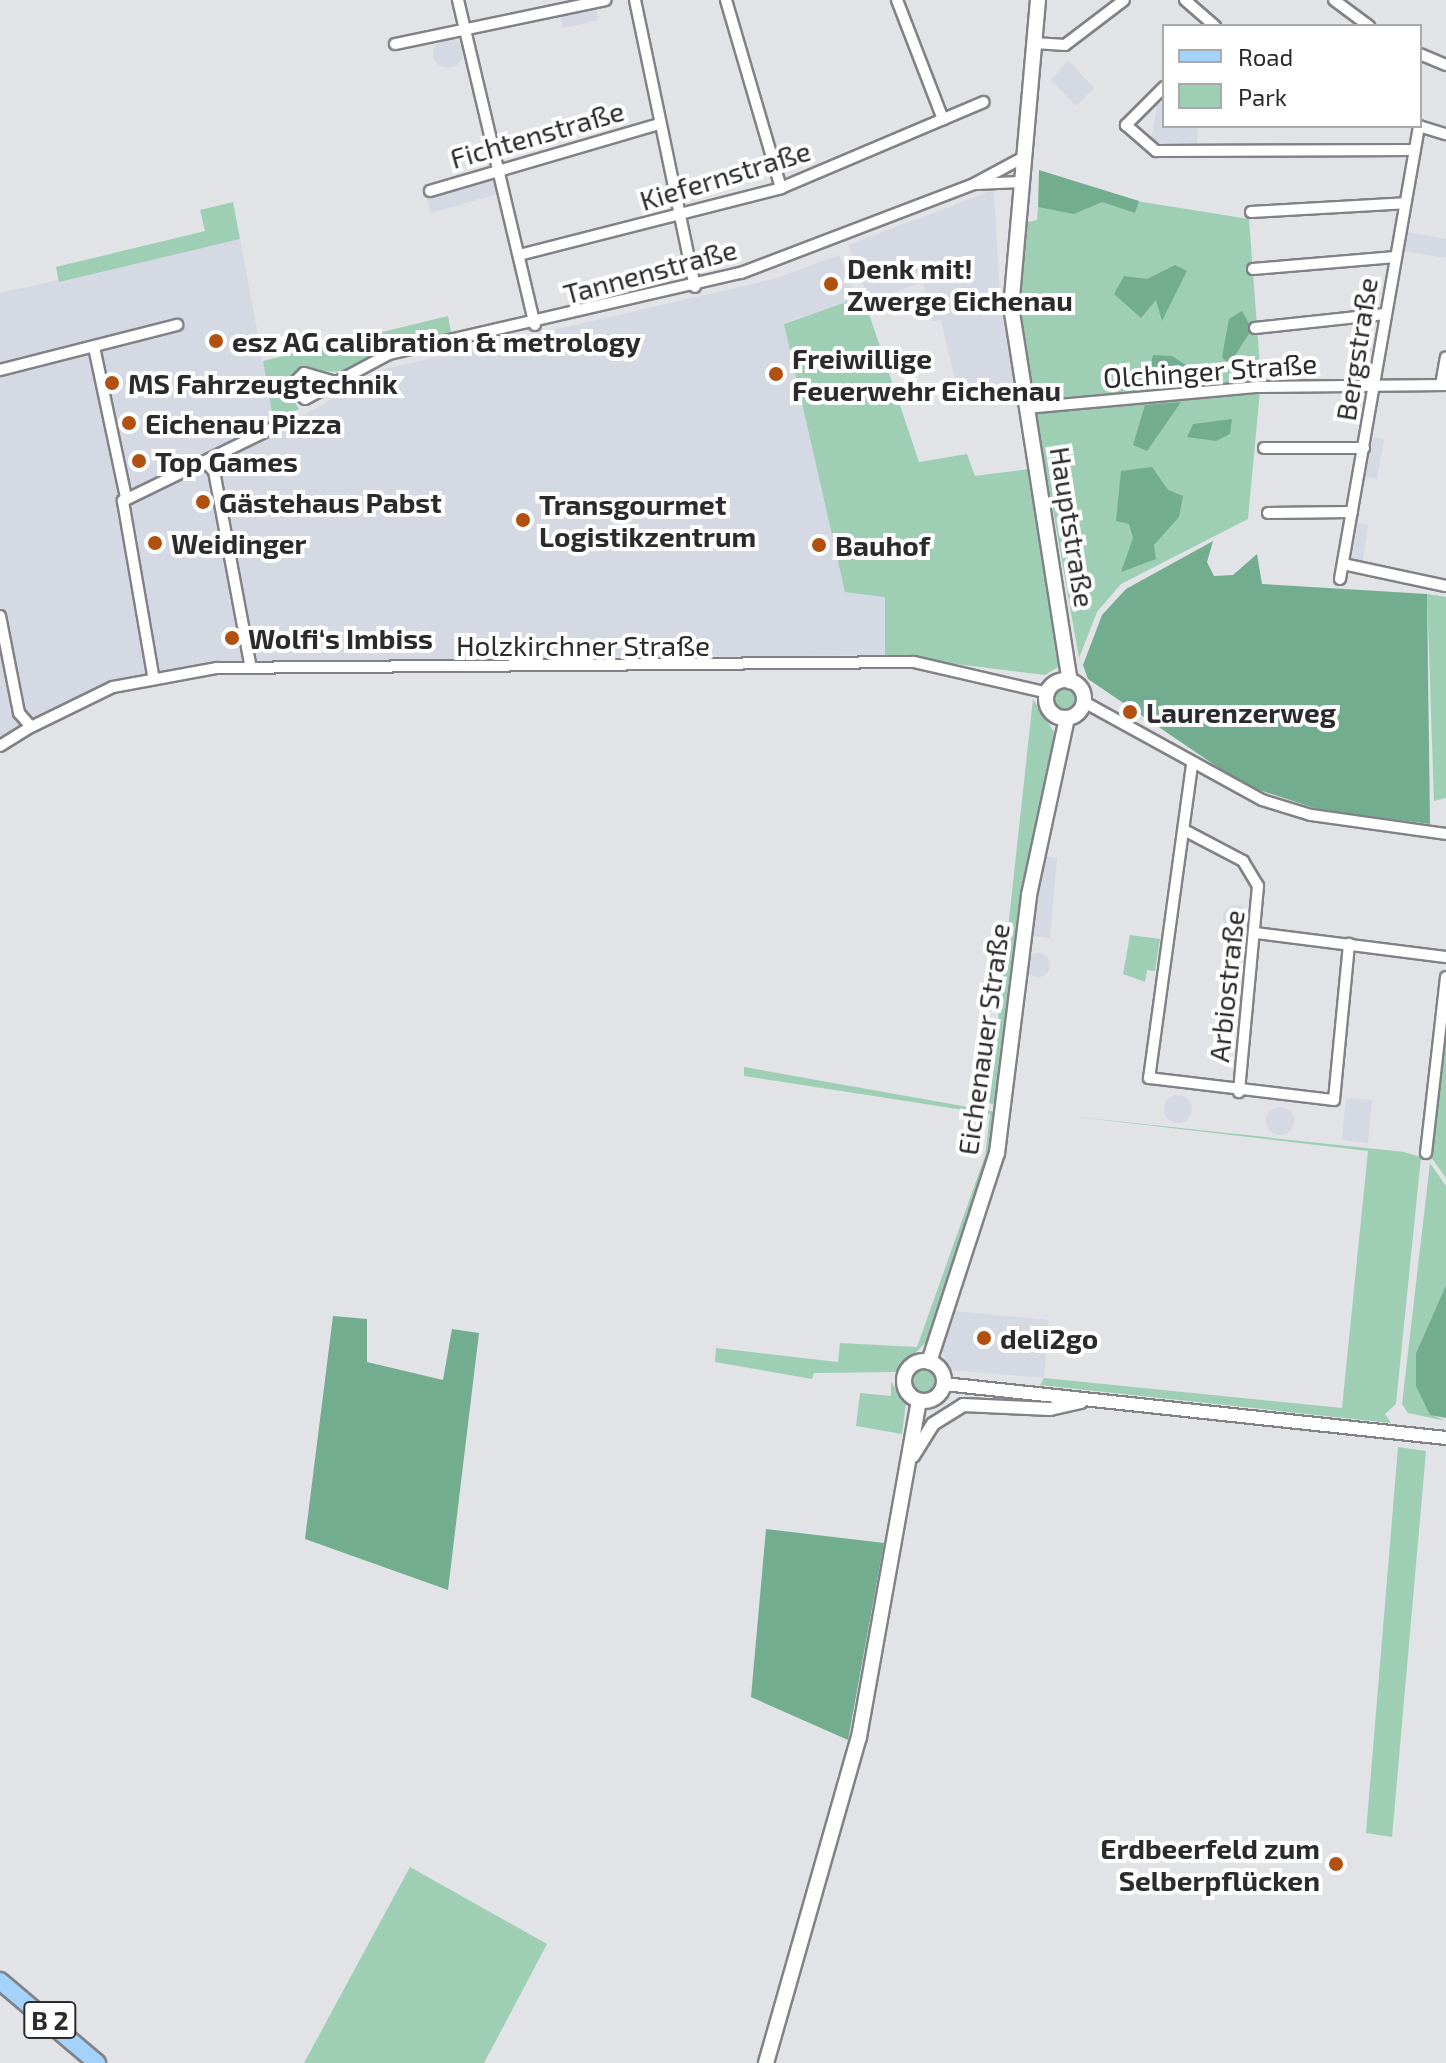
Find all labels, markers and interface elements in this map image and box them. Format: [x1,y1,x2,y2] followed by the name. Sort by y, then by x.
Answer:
[1162,24,1422,128] legend
[1238,42,1293,71] text: Road
[1238,82,1287,111] text: Park
[446,93,628,175] street label: Fichtenstraße
[636,133,814,217] street label: Kiefernstraße
[560,232,740,310] street label: Tannenstraße
[847,251,1073,317] place label: Denk mit! Zwerge Eichenau
[822,275,840,293] marker: Denk mit! Zwerge Eichenau
[1328,275,1384,423] street label: Bergstraße
[232,324,641,358] place label: esz AG calibration & metrology
[207,332,225,350] marker: esz AG calibration & metrology
[792,341,1062,407] place label: Freiwillige Feuerwehr Eichenau
[1102,346,1318,394] street label: Olchinger Straße
[767,365,785,383] marker: Freiwillige Feuerwehr Eichenau
[128,366,398,400] place label: MS Fahrzeugtechnik
[103,374,121,392] marker: MS Fahrzeugtechnik
[145,406,342,440] place label: Eichenau Pizza
[120,414,138,432] marker: Eichenau Pizza
[155,444,298,478] place label: Top Games
[1044,444,1102,610] street label: Hauptstraße
[130,452,148,470] marker: Top Games
[219,485,442,519] place label: Gästehaus Pabst
[539,487,756,553] place label: Transgourmet Logistikzentrum
[194,493,212,511] marker: Gästehaus Pabst
[514,511,532,529] marker: Transgourmet Logistikzentrum
[171,526,307,560] place label: Weidinger
[835,528,930,562] place label: Bauhof
[146,534,164,552] marker: Weidinger
[810,536,828,554] marker: Bauhof
[248,621,433,655] place label: Wolfi‘s Imbiss
[456,628,710,662] street label: Holzkirchner Straße
[223,629,241,647] marker: Wolfi‘s Imbiss
[1146,695,1336,729] place label: Laurenzerweg
[1121,703,1139,721] marker: Laurenzerweg
[1201,908,1251,1064] street label: Arbiostraße
[950,921,1016,1157] street label: Eichenauer Straße
[1000,1321,1098,1355] place label: deli2go
[975,1329,993,1347] marker: deli2go
[1100,1831,1320,1897] place label: Erdbeerfeld zum Selberpflücken
[1327,1855,1345,1873] marker: Erdbeerfeld zum Selberpflücken
[22,1998,78,2042] road number: B 2

